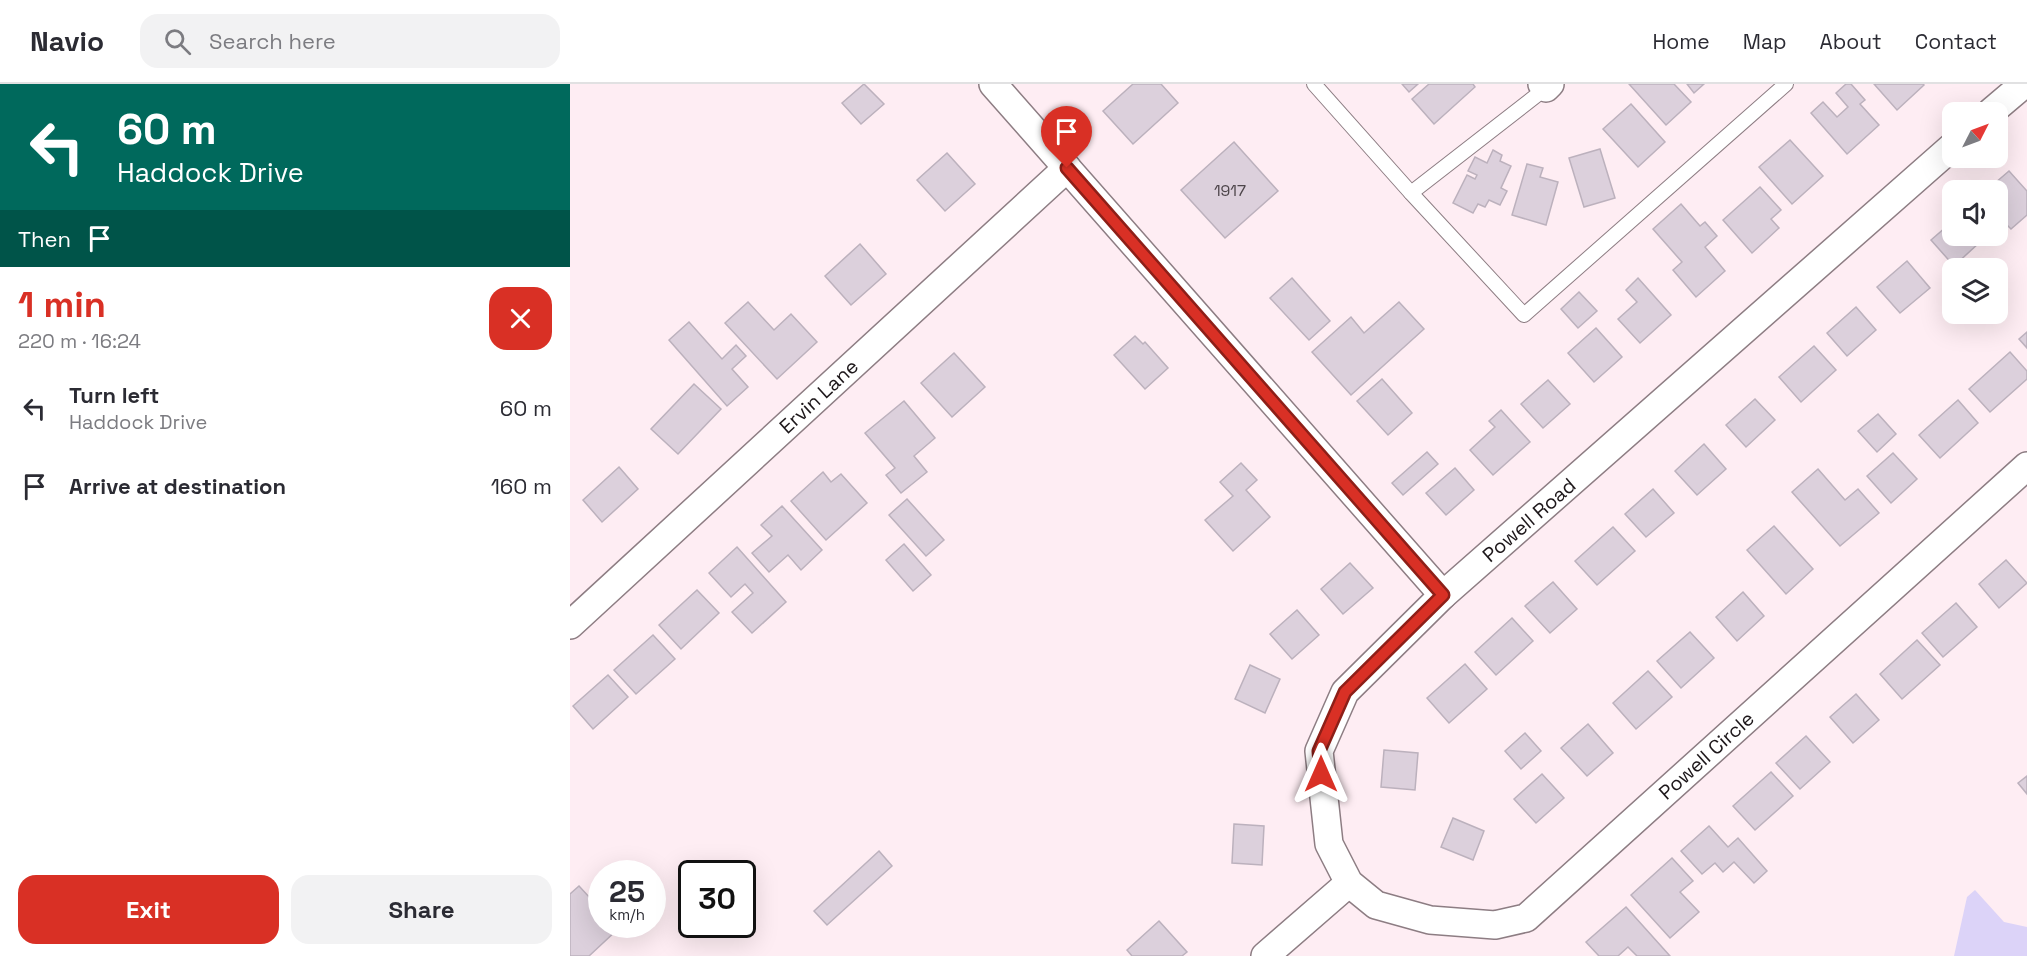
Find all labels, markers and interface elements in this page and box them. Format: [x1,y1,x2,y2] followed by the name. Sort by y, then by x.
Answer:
[140,14,560,68] search box
[30,23,104,59] text: Navio
[161,25,194,58] icon: search
[209,27,336,55] text: Search here
[1652,28,1710,55] text: Home
[1743,28,1787,55] text: Map
[1820,28,1882,55] text: About
[1915,28,1997,55] text: Contact
[1942,102,2008,168] north arrow
[1942,102,2008,324] map controls
[117,103,217,156] text: 60 m
[1041,106,1092,168] pin
[18,108,96,186] icon: left
[1050,115,1083,148] icon: arrive
[117,155,304,190] text: Haddock Drive
[1214,180,1246,201] house number: 1917
[1942,180,2008,246] button: sound
[83,222,116,255] icon: arrive
[18,225,71,253] text: Then
[1942,258,2008,324] button: layers
[18,282,106,328] text: 1 min
[489,287,552,350] button: close
[18,328,141,354] text: 220 m · 16:24
[774,353,864,439] street label: Ervin Lane
[69,381,159,409] text: Turn left
[18,392,51,425] icon: left
[500,394,552,422] text: 60 m
[69,409,207,435] text: Haddock Drive
[18,470,51,503] icon: arrive
[69,472,286,500] text: Arrive at destination
[491,472,552,500] text: 160 m
[1477,472,1581,568] street label: Powell Road
[1653,705,1760,805] street label: Powell Circle
[1289,742,1353,806] position arrow
[678,860,756,938] speed limit sign: 30
[609,872,645,911] text: 25
[18,875,279,944] button: Exit
[291,875,552,944] button: Share
[609,905,645,924] text: km/h

